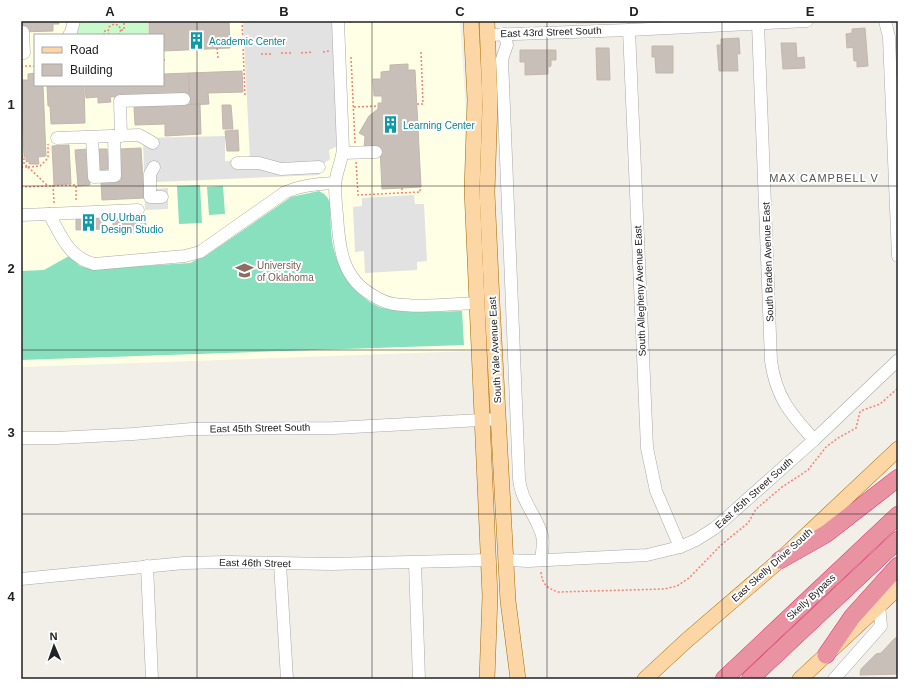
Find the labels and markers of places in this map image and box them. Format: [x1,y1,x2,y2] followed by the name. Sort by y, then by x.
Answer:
[186,31,206,51] building icon: Academic Center
[209,36,286,47] place label: Academic Center
[380,115,400,135] building icon: Learning Center
[403,120,475,131] place label: Learning Center
[101,212,164,235] place label: OU Urban Design Studio
[78,213,98,233] building icon: OU Urban Design Studio
[257,260,314,283] place label: University of Oklahoma
[234,261,254,281] school or university icon: University of Oklahoma

